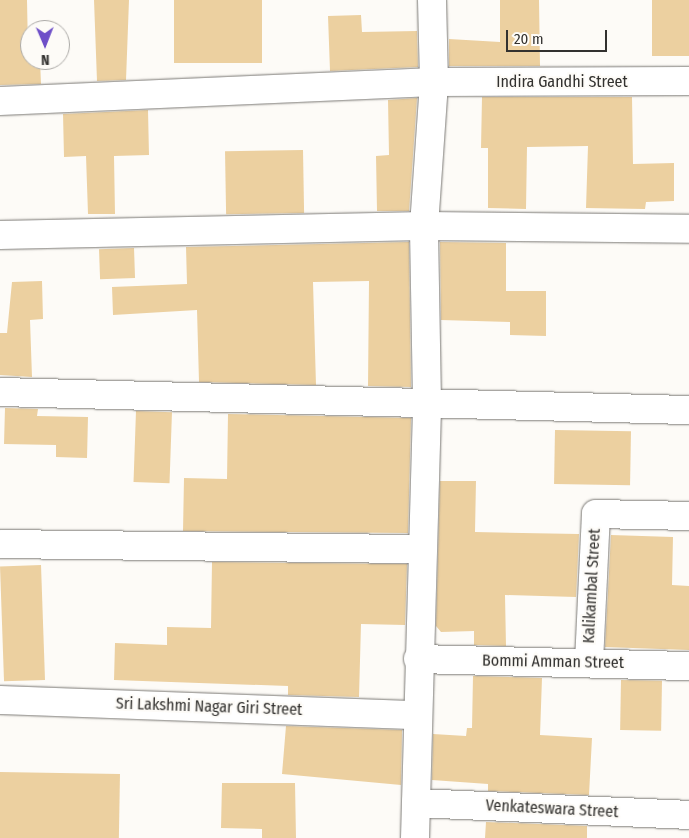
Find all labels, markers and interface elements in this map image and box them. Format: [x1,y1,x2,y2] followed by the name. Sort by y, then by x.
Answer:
[20,20,70,70] north arrow
[509,20,610,52] scale bar
[514,30,544,48] text: 20 m
[41,51,50,68] text: N
[496,72,628,92] street label: Indira Gandhi Street
[579,528,605,644] street label: Kalikambal Street
[482,651,624,673] street label: Bommi Amman Street
[115,694,303,720] street label: Sri Lakshmi Nagar Giri Street
[485,796,619,822] street label: Venkateswara Street

